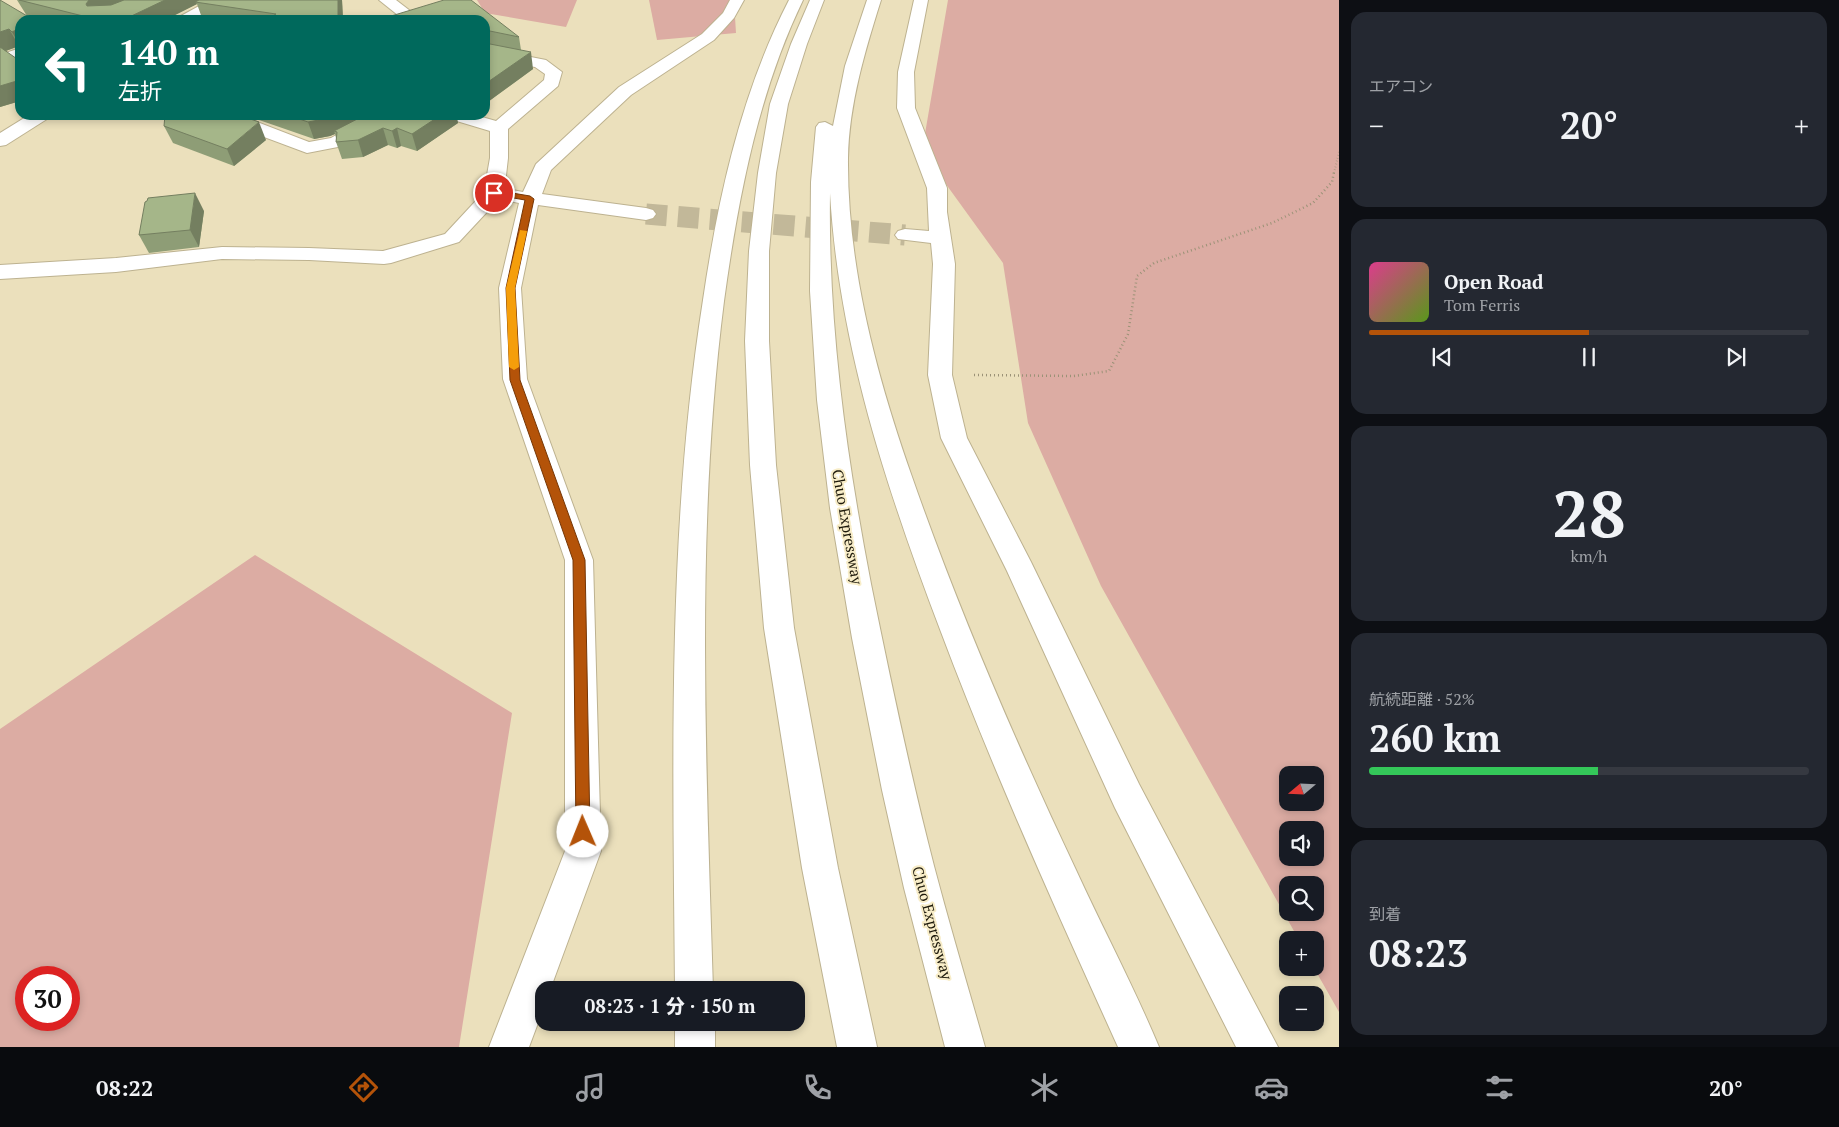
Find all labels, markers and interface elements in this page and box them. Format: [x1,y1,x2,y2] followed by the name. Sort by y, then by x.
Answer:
[118,29,219,75] text: 140 m
[35,35,100,100] icon: left
[1369,75,1433,97] text: エアコン
[118,76,162,105] text: 左折
[1560,100,1618,150] text: 20°
[1369,107,1384,144] text: −
[1794,107,1809,144] text: +
[473,172,515,214] pin
[480,179,508,207] icon: arrive
[1444,269,1544,294] text: Open Road
[1444,294,1520,316] text: Tom Ferris
[1428,343,1456,371] icon: previous
[1575,343,1603,371] icon: pause
[1722,343,1750,371] icon: next
[828,468,868,586] street label: Chuo Expressway
[1552,469,1626,556] text: 28
[1571,545,1607,567] text: km/h
[1369,688,1475,710] text: 航続距離 · 52%
[1369,713,1501,763] text: 260 km
[1279,766,1324,811] north arrow
[1279,766,1324,1031] map controls
[556,805,608,857] position arrow
[1279,821,1324,866] button: sound
[908,864,958,982] street label: Chuo Expressway
[1279,876,1324,921] button: search
[1369,903,1401,925] text: 到着
[1369,928,1468,978] text: 08:23
[1279,931,1324,976] button: +
[15,966,80,1031] speed limit sign: 30
[1279,986,1324,1031] button: −
[585,993,755,1018] text: 08:23 · 1 分 · 150 m
[346,1070,381,1105] icon: directions
[573,1070,608,1105] icon: music
[800,1070,835,1105] icon: phone
[1027,1070,1062,1105] icon: climate
[1254,1070,1289,1105] icon: car
[1482,1070,1517,1105] icon: filters
[96,1073,153,1102] text: 08:22
[1709,1073,1743,1102] text: 20°

